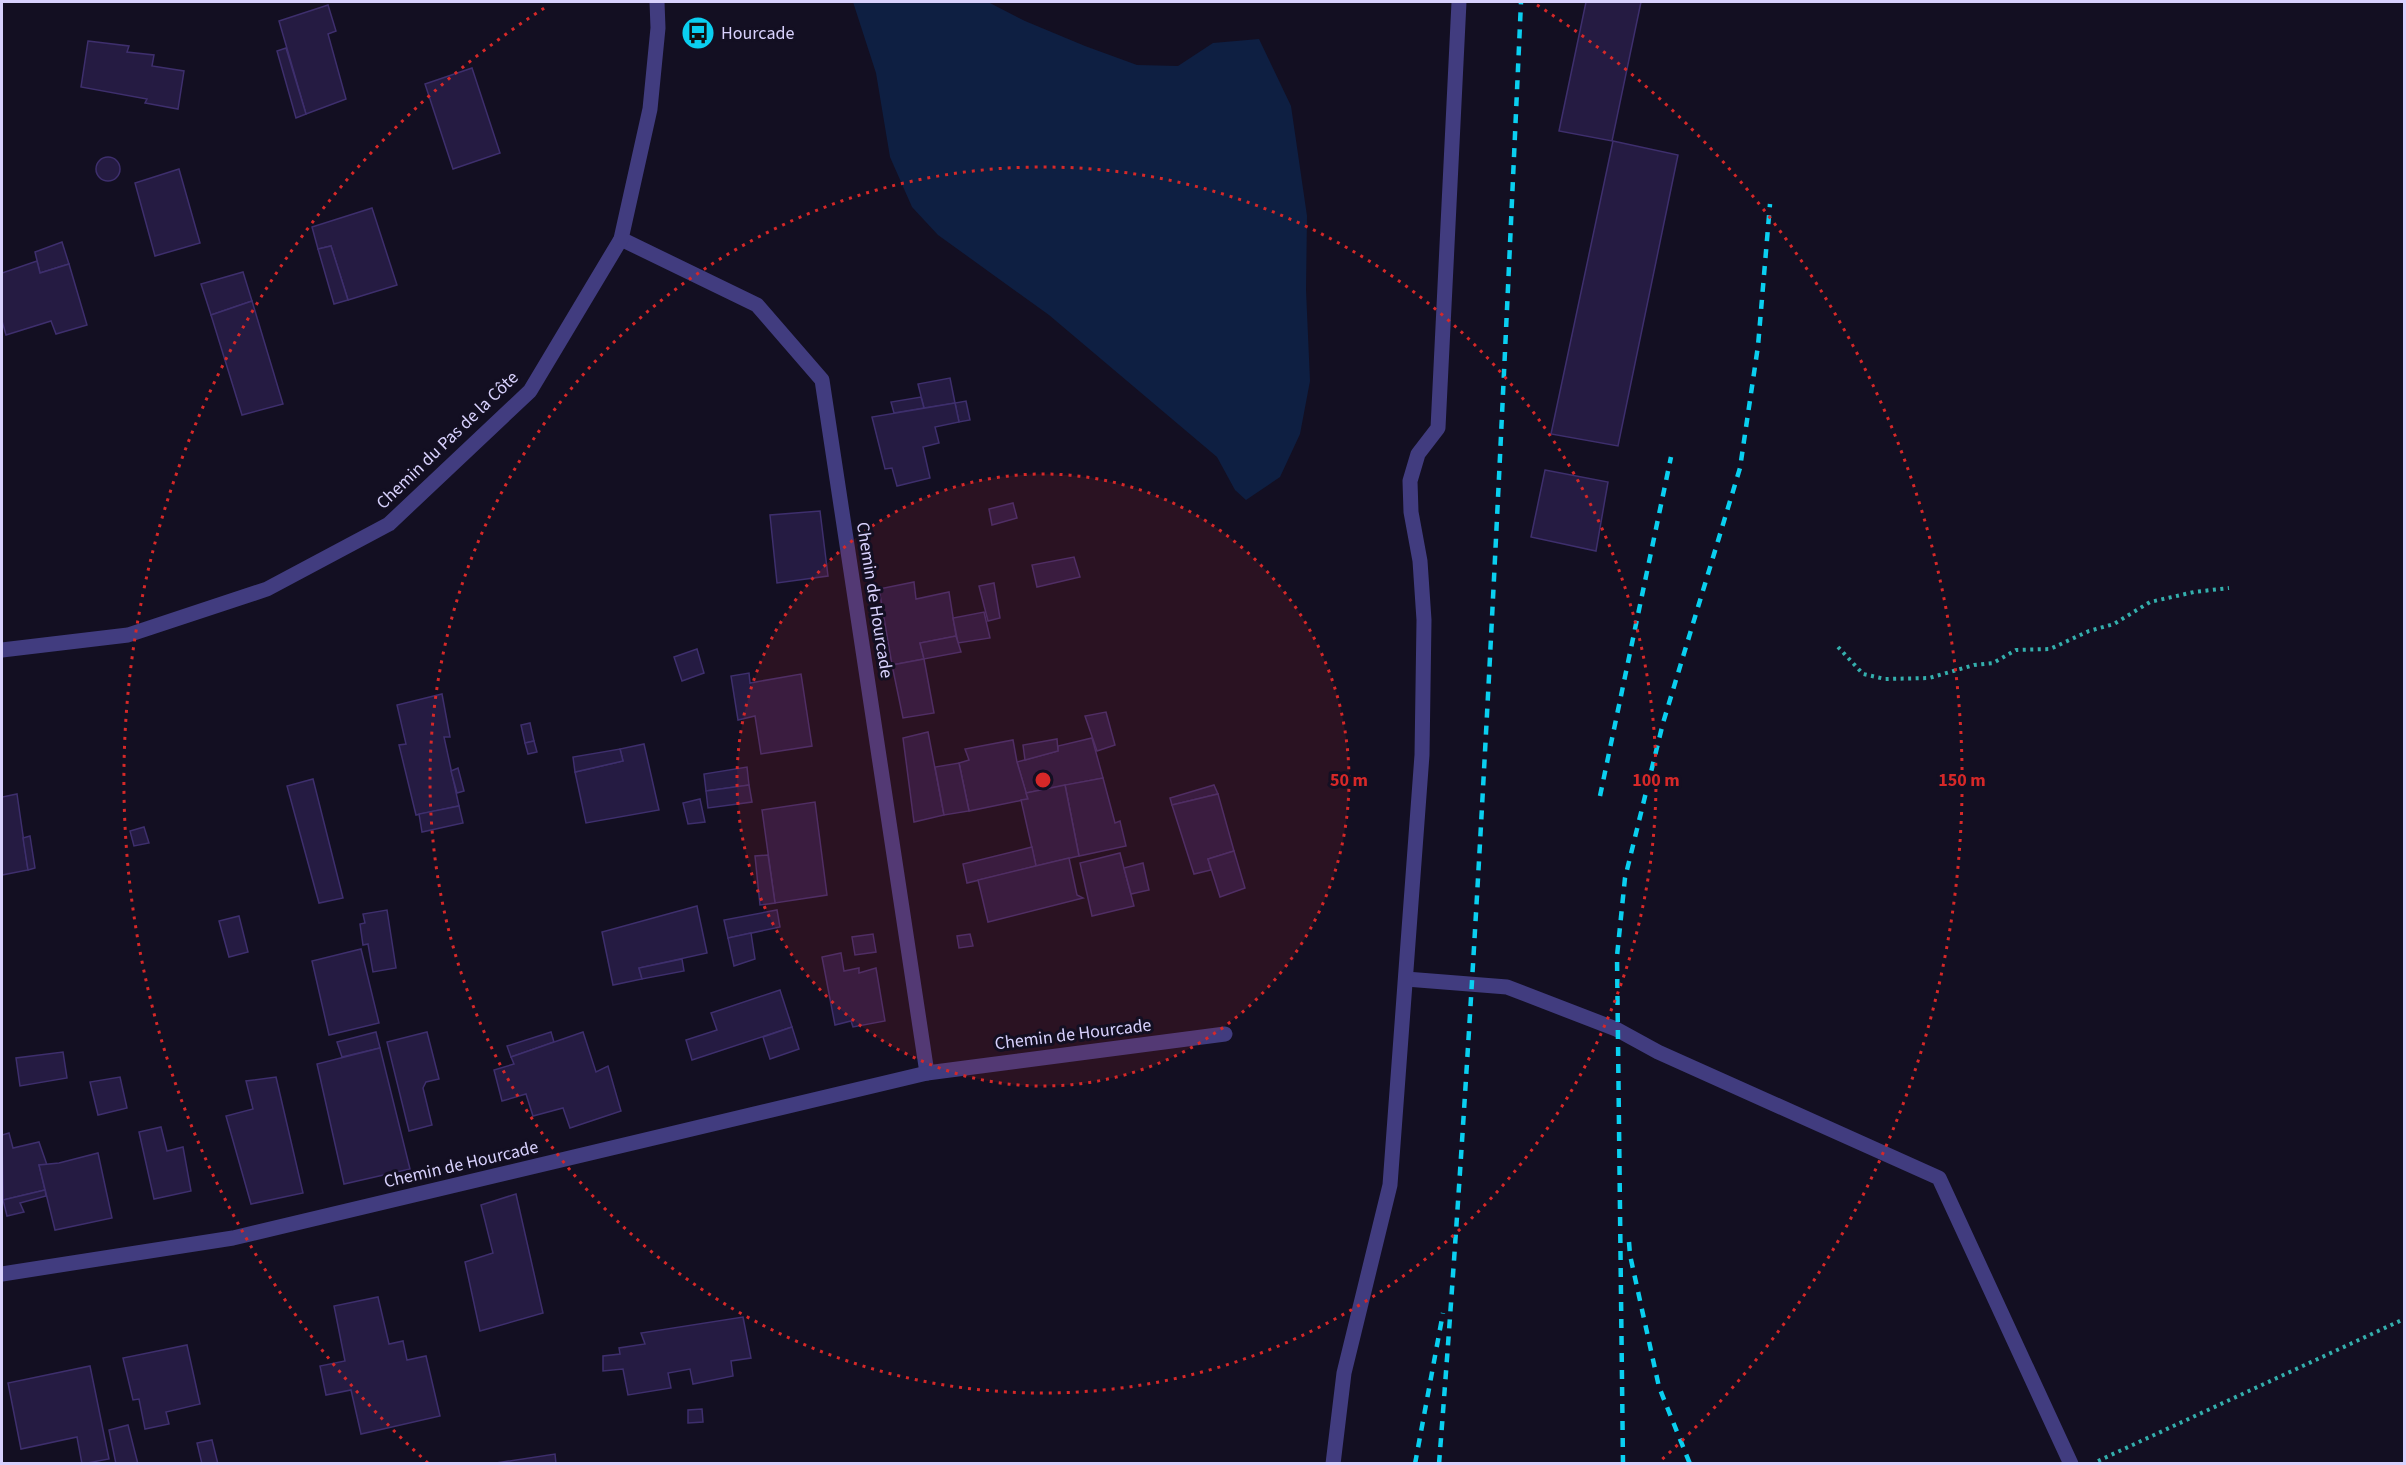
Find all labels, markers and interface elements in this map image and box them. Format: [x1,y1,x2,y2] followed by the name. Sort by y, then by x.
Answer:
[680,15,716,51] bus stop icon: Hourcade
[721,21,794,46] place label: Hourcade
[371,366,524,515] street label: Chemin du Pas de la Côte
[850,520,899,680] street label: Chemin de Hourcade
[1330,768,1368,793] text: 50 m
[1632,768,1680,793] text: 100 m
[1938,768,1986,793] text: 150 m
[1033,770,1053,790] centre of rings
[993,1012,1153,1057] street label: Chemin de Hourcade
[381,1135,541,1194] street label: Chemin de Hourcade

